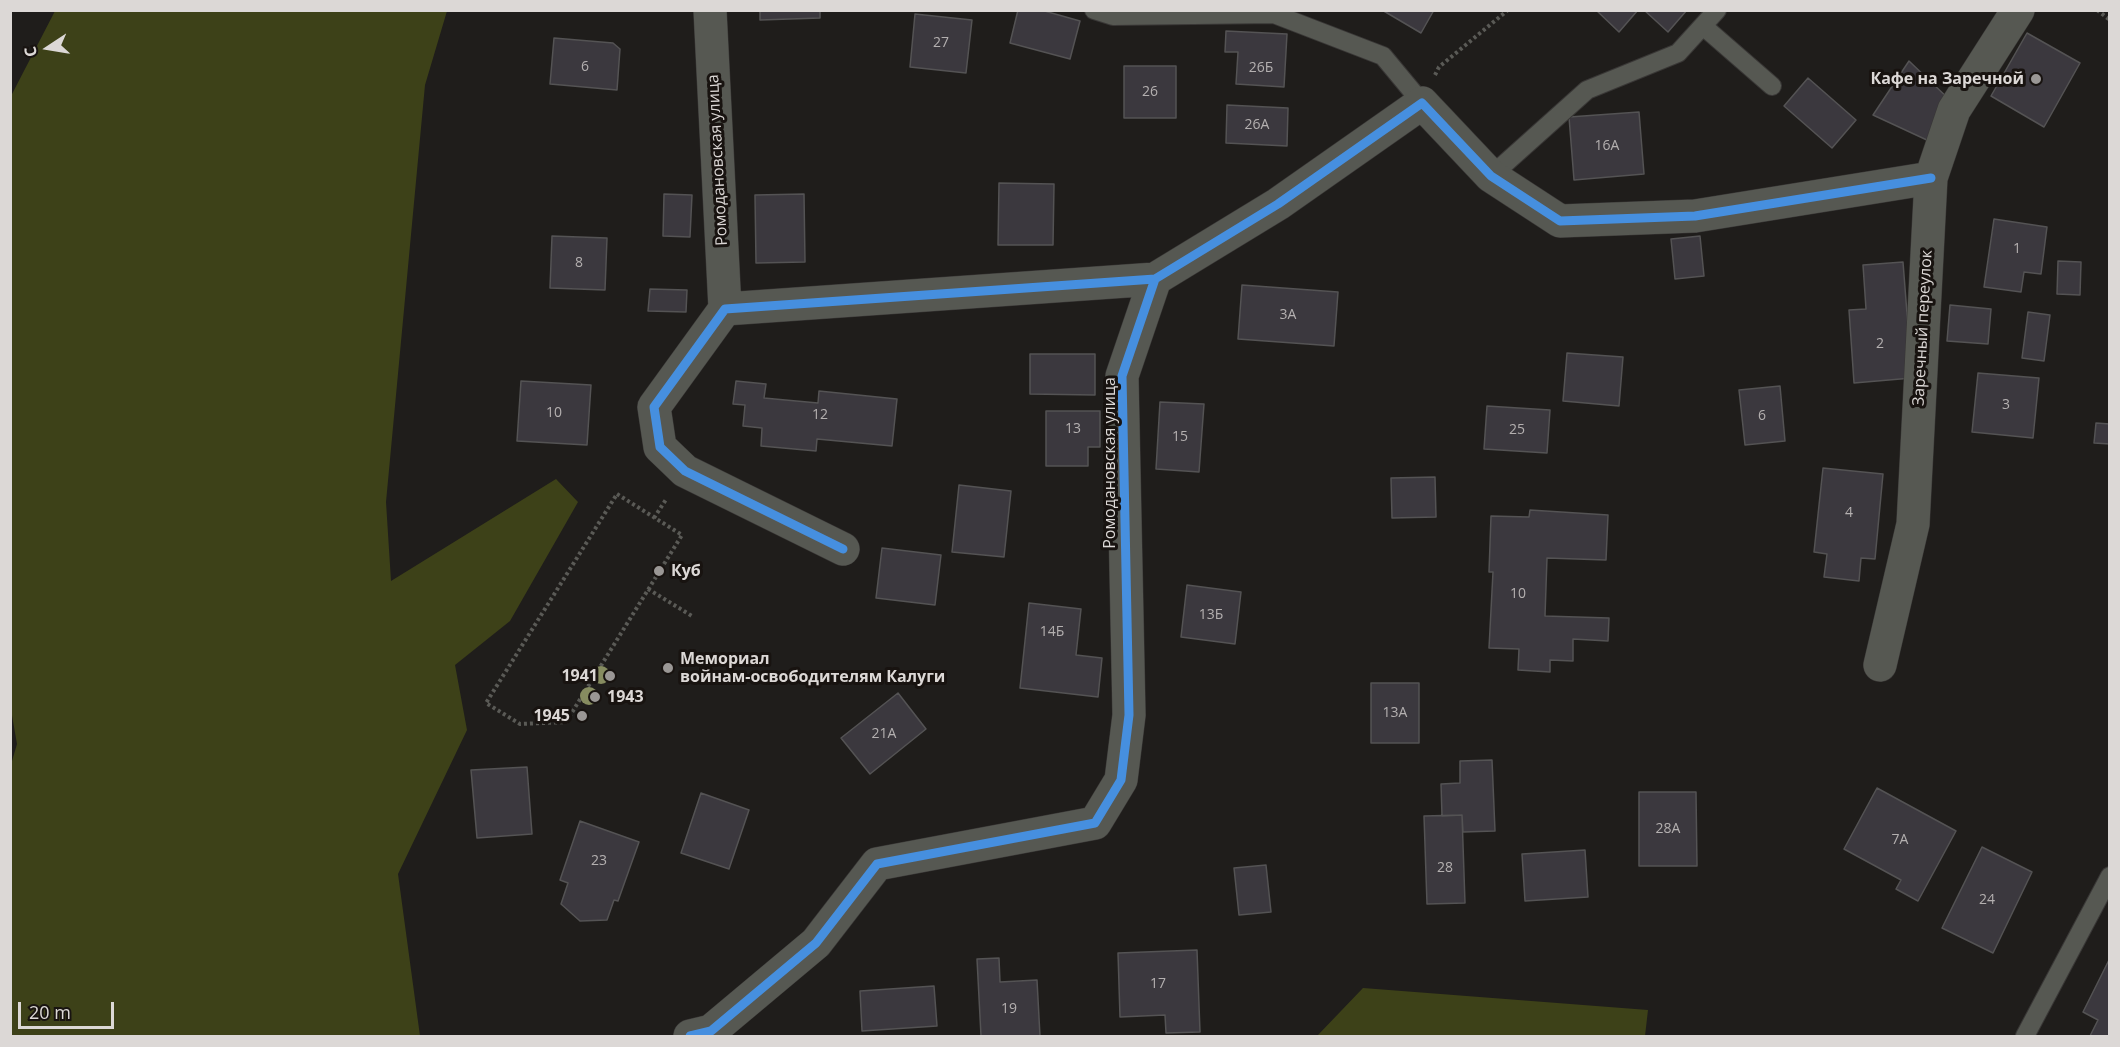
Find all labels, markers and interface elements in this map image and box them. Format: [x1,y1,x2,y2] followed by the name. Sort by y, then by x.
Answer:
[18,18,78,78] north arrow
[933,35,949,51] house number: 27
[19,44,42,59] text: С
[581,59,589,75] house number: 6
[1249,60,1273,76] house number: 26Б
[1870,69,2024,89] place label: Кафе на Заречной
[2029,72,2043,86] marker: Кафе на Заречной
[704,74,732,246] street label: Ромодановская улица
[1142,84,1158,100] house number: 26
[1245,117,1269,133] house number: 26А
[1595,138,1619,154] house number: 16А
[2013,241,2021,257] house number: 1
[1909,250,1937,406] street label: Заречный переулок
[575,255,583,271] house number: 8
[1280,307,1296,323] house number: 3А
[1876,336,1884,352] house number: 2
[1100,377,1120,549] street label: Ромодановская улица
[2002,397,2010,413] house number: 3
[546,405,562,421] house number: 10
[812,407,828,423] house number: 12
[1758,408,1766,424] house number: 6
[1065,421,1081,437] house number: 13
[1509,422,1525,438] house number: 25
[1172,429,1188,445] house number: 15
[1845,505,1853,521] house number: 4
[671,561,701,581] place label: Куб
[652,564,666,578] marker: Куб
[1510,586,1526,602] house number: 10
[1199,607,1223,623] house number: 13Б
[1040,624,1064,640] house number: 14Б
[680,649,945,687] place label: Мемориал войнам-освободителям Калуги
[661,661,675,675] marker: Мемориал войнам-освободителям Калуги
[561,666,598,686] place label: 1941
[603,669,617,683] marker: 1941
[607,687,644,707] place label: 1943
[588,690,602,704] marker: 1943
[1383,705,1407,721] house number: 13А
[533,706,570,726] place label: 1945
[575,709,589,723] marker: 1945
[872,726,896,742] house number: 21А
[1656,821,1680,837] house number: 28А
[1892,832,1908,848] house number: 7А
[591,853,607,869] house number: 23
[1437,860,1453,876] house number: 28
[1979,892,1995,908] house number: 24
[1150,976,1166,992] house number: 17
[21,990,117,1028] scale bar
[29,1000,71,1024] text: 20 m
[1001,1001,1017,1017] house number: 19

